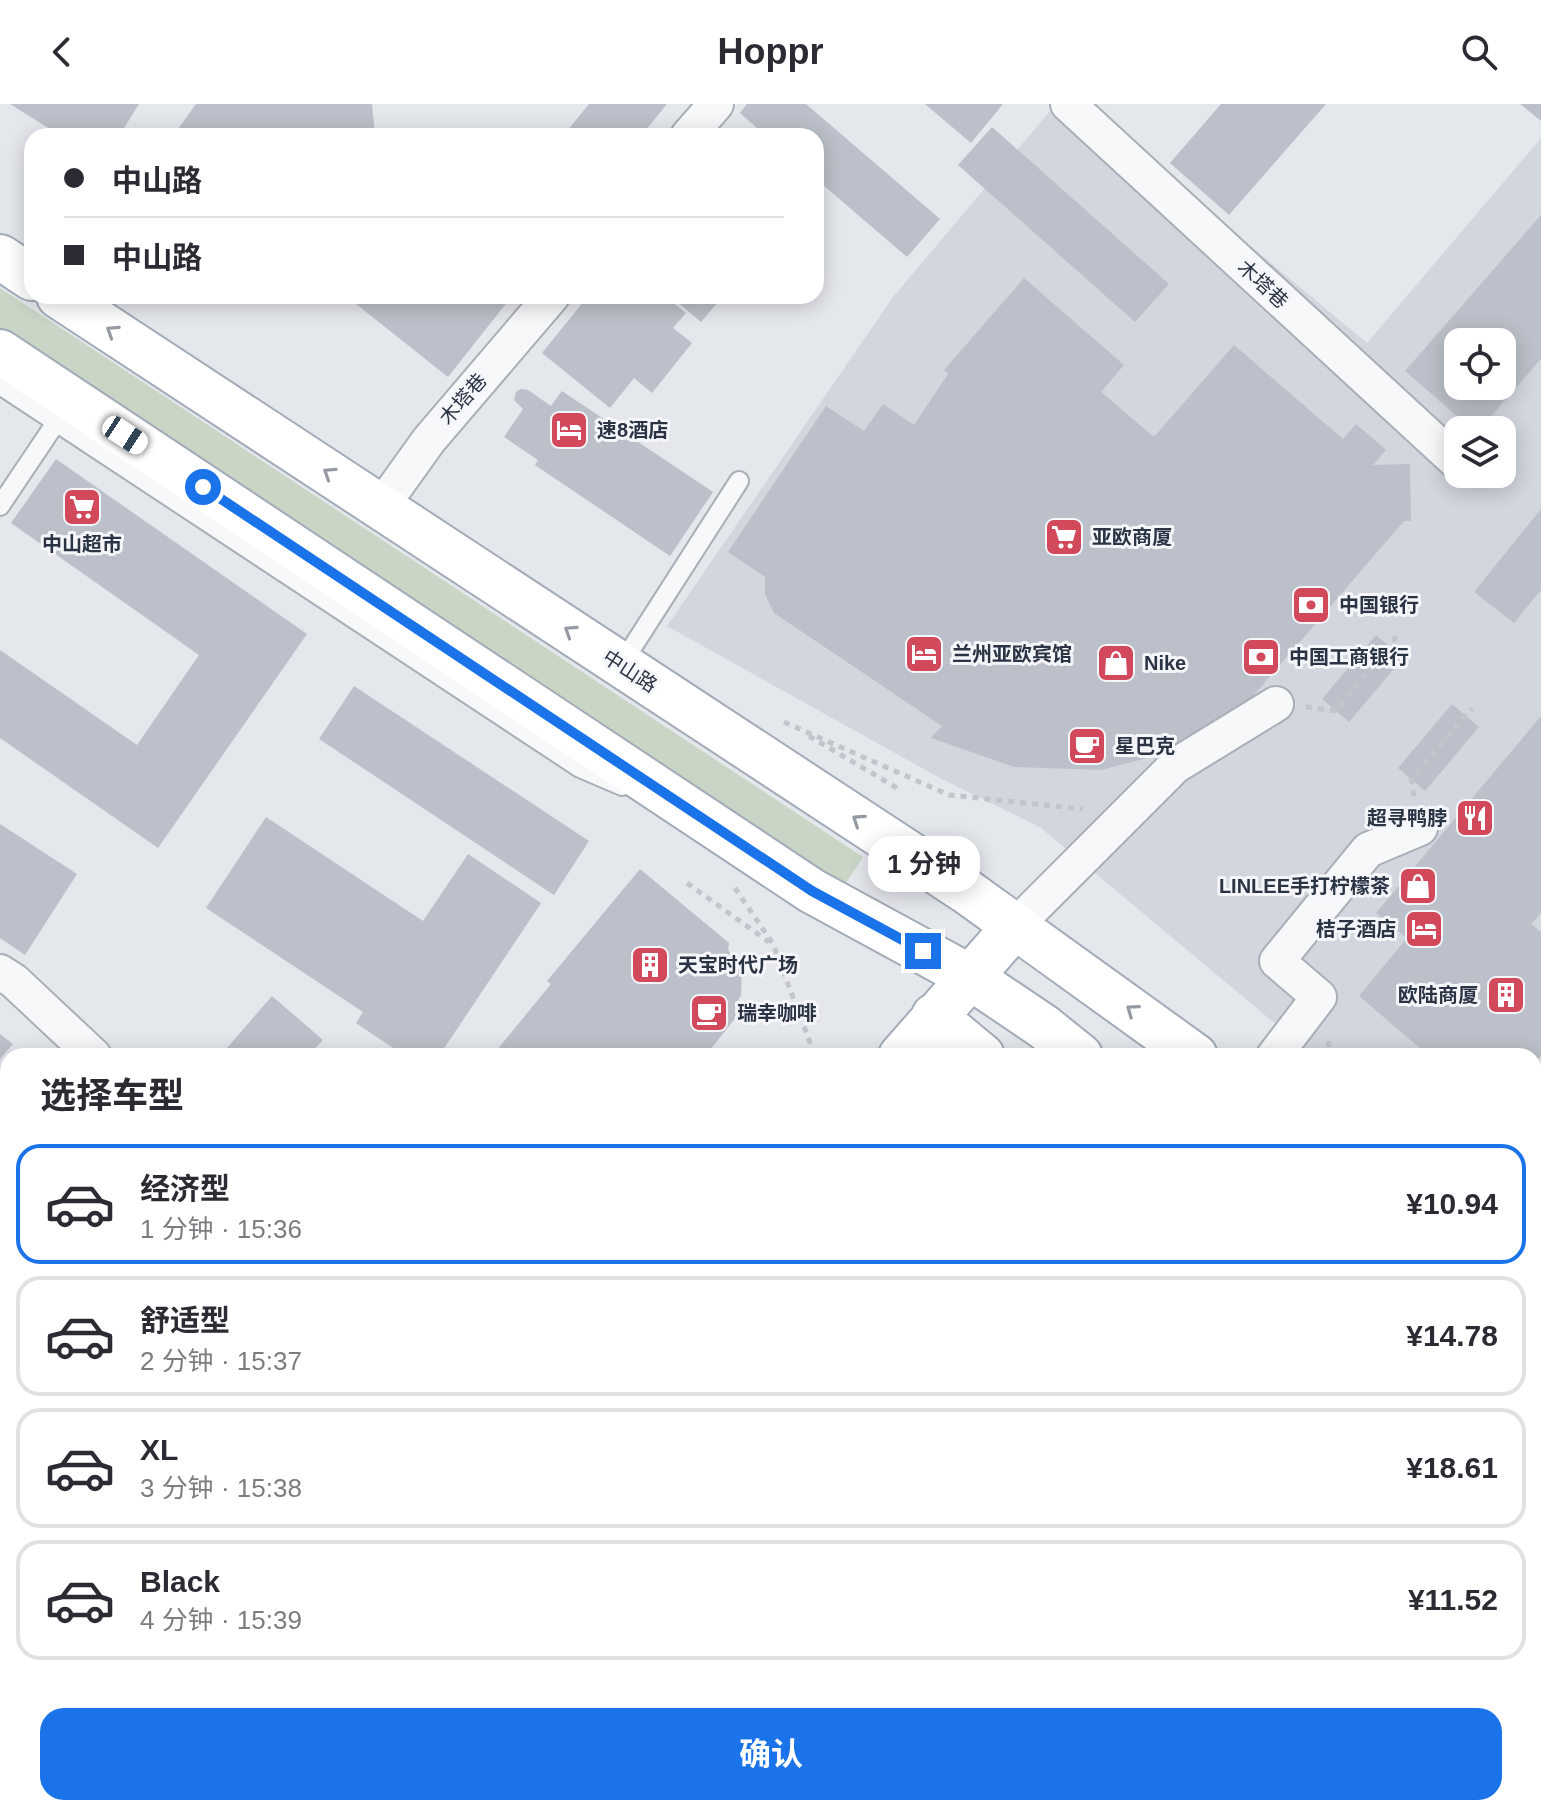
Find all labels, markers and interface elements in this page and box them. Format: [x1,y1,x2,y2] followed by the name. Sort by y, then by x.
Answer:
[40,30,84,74] icon: back
[1457,30,1501,74] icon: search
[718,31,823,72] text: Hoppr
[112,164,202,197] text: 中山路
[112,241,202,274] text: 中山路
[1234,255,1292,313] street label: 木塔巷
[106,325,120,340] one-way arrow
[1444,328,1516,488] map controls
[1444,328,1516,400] button: locate
[435,369,491,429] street label: 木塔巷
[548,409,590,451] hotel icon: 速8酒店
[98,412,152,458] car
[1444,416,1516,488] button: layers
[597,419,668,441] place label: 速8酒店
[323,468,338,483] one-way arrow
[185,469,221,505] route start
[61,486,103,528] supermarket icon: 中山超市
[1043,516,1085,558] supermarket icon: 亚欧商厦
[1092,526,1172,548] place label: 亚欧商厦
[42,533,122,555] place label: 中山超市
[1290,584,1332,626] bank icon: 中国银行
[1339,594,1419,616] place label: 中国银行
[564,626,579,641] one-way arrow
[903,633,945,675] hotel icon: 兰州亚欧宾馆
[1240,636,1282,678] bank icon: 中国工商银行
[1095,642,1137,684] shop icon: Nike
[952,643,1072,665] place label: 兰州亚欧宾馆
[599,645,661,697] street label: 中山路
[1289,646,1409,668] place label: 中国工商银行
[1144,652,1186,674] place label: Nike
[1066,725,1108,767] cafe icon: 星巴克
[1115,735,1175,757] place label: 星巴克
[1454,797,1496,839] restaurant icon: 超寻鸭脖
[1367,807,1447,829] place label: 超寻鸭脖
[852,814,866,829] one-way arrow
[867,835,979,891] callout: 1 分钟
[887,849,961,879] text: 1 分钟
[1397,865,1439,907] shop icon: LINLEE手打柠檬茶
[1219,875,1390,897] place label: LINLEE手打柠檬茶
[1403,908,1445,950] hotel icon: 桔子酒店
[1316,918,1396,940] place label: 桔子酒店
[905,933,941,969] route end
[629,944,671,986] building icon: 天宝时代广场
[678,954,798,976] place label: 天宝时代广场
[1485,974,1527,1016] building icon: 欧陆商厦
[1398,984,1478,1006] place label: 欧陆商厦
[688,992,730,1034] cafe icon: 瑞幸咖啡
[737,1002,817,1024] place label: 瑞幸咖啡
[1127,1005,1141,1020] one-way arrow
[40,1075,184,1116] text: 选择车型
[44,1168,116,1240] icon: car
[140,1172,230,1205] text: 经济型
[1406,1187,1498,1220] text: ¥10.94
[140,1214,302,1244] text: 1 分钟 · 15:36
[44,1300,116,1372] icon: car
[140,1304,230,1337] text: 舒适型
[1406,1319,1498,1352] text: ¥14.78
[140,1346,302,1376] text: 2 分钟 · 15:37
[44,1432,116,1504] icon: car
[140,1433,178,1466] text: XL
[1406,1451,1498,1484] text: ¥18.61
[140,1473,302,1503] text: 3 分钟 · 15:38
[44,1564,116,1636] icon: car
[140,1565,220,1598] text: Black
[1408,1583,1498,1616] text: ¥11.52
[140,1605,302,1635] text: 4 分钟 · 15:39
[40,1708,1502,1800] button: 确认

